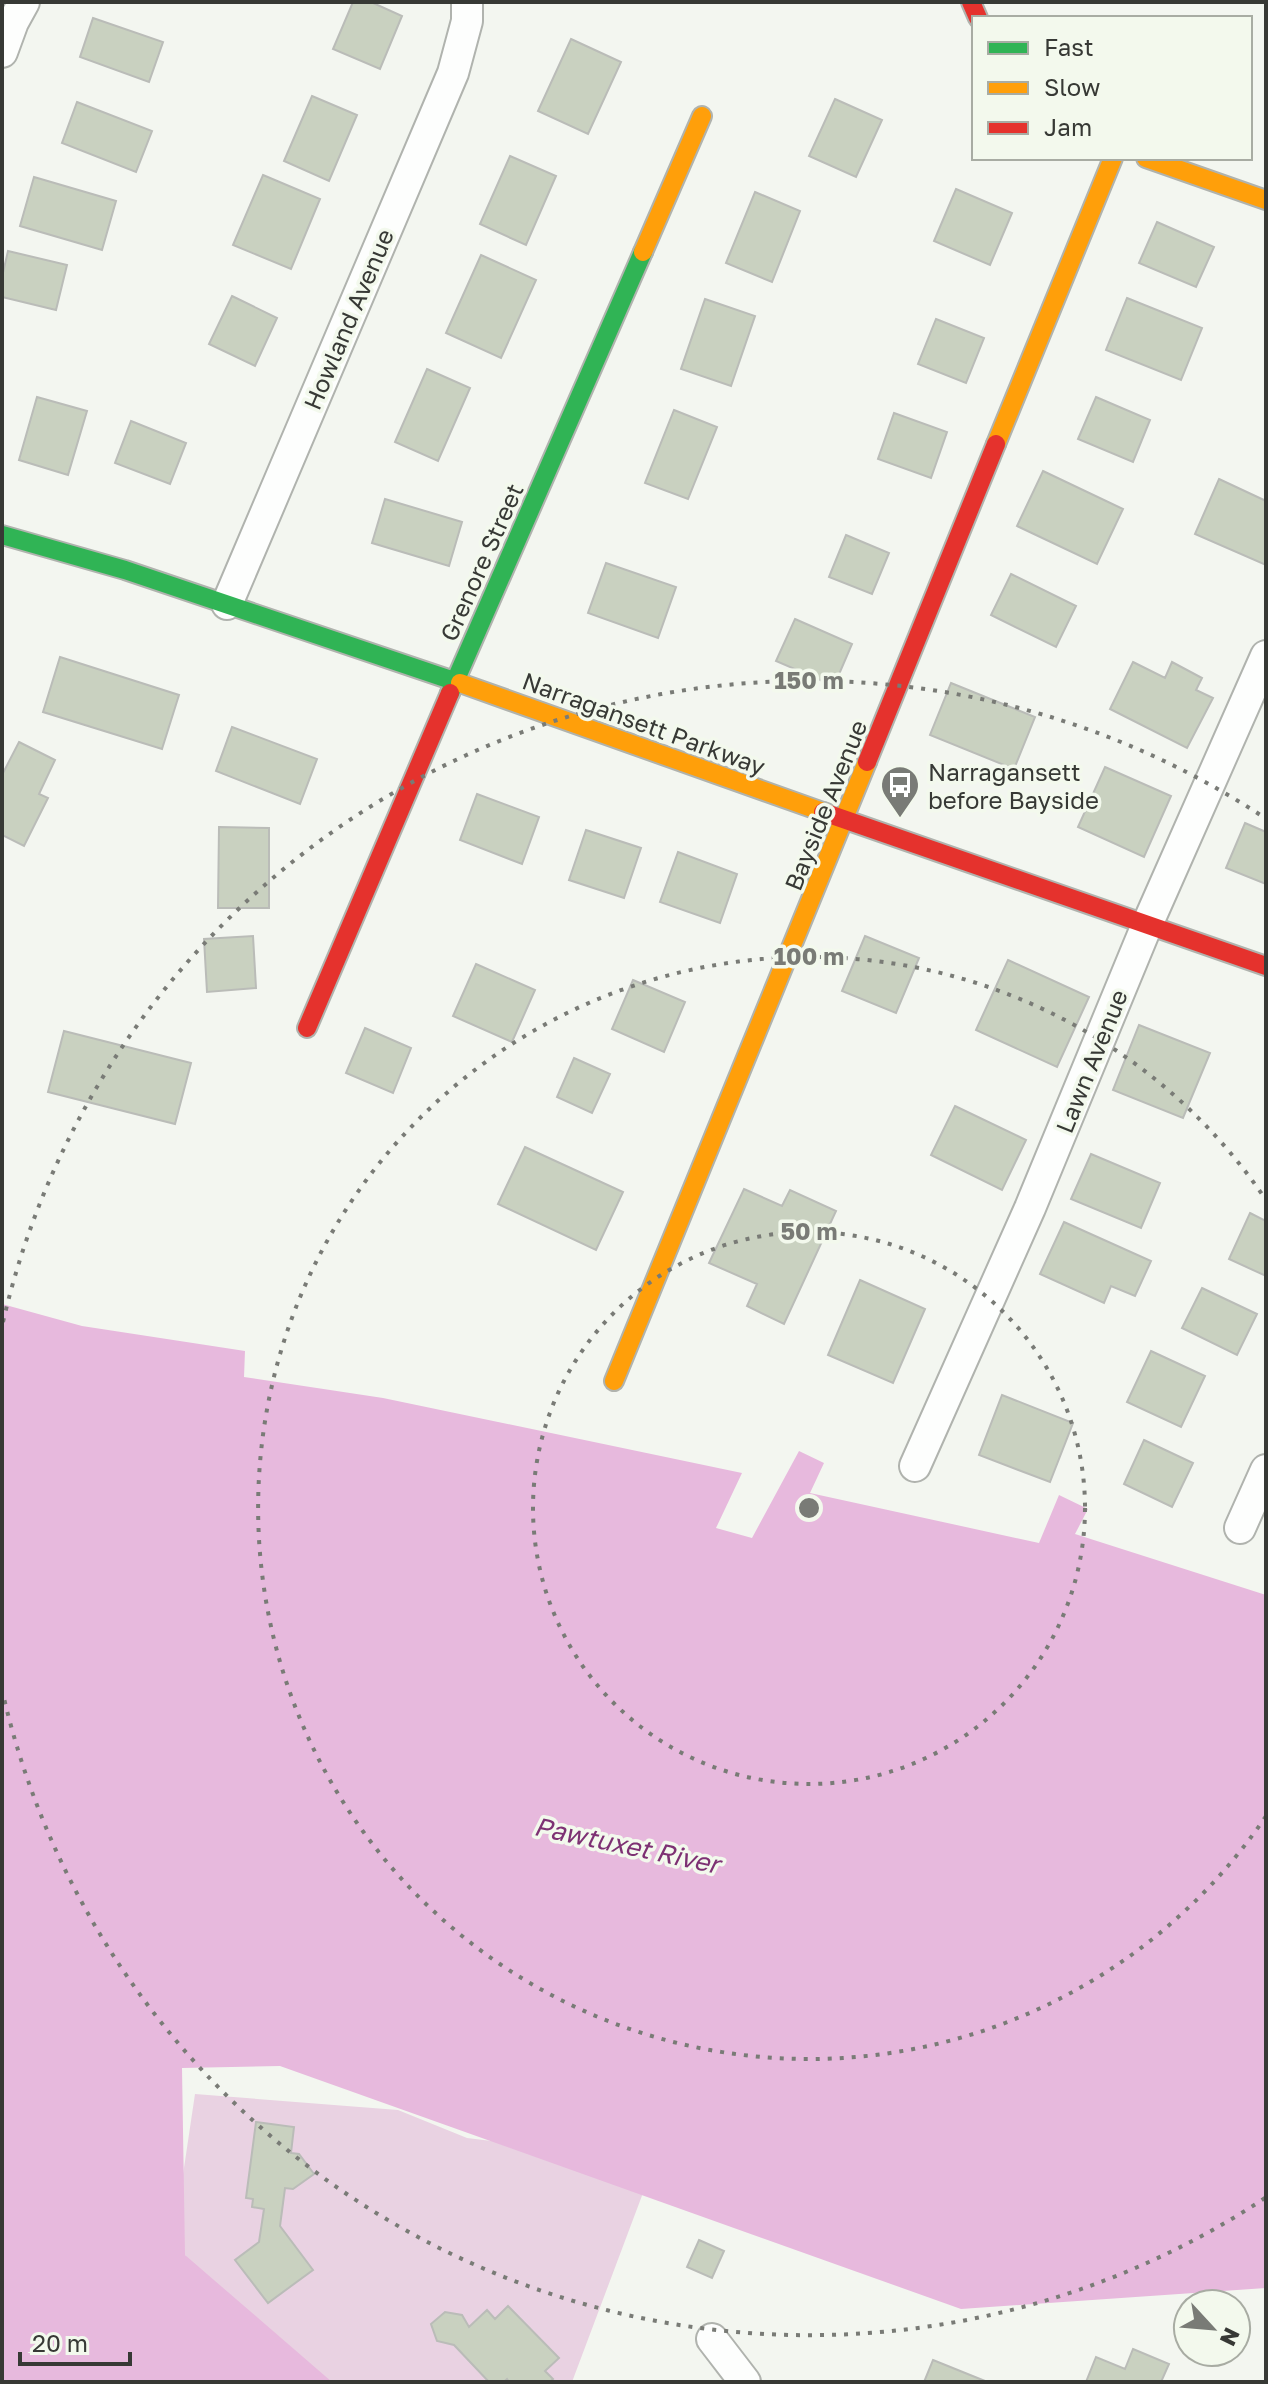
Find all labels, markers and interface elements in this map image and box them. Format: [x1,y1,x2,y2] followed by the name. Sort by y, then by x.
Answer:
[972,16,1252,160] legend
[1044,32,1094,61] text: Fast
[1044,72,1100,101] text: Slow
[1044,112,1092,141] text: Jam
[297,224,399,414] street label: Howland Avenue
[433,479,529,645] street label: Grenore Street
[774,665,844,694] text: 150 m
[519,666,769,780] street label: Narragansett Parkway
[778,716,872,894] street label: Bayside Avenue
[928,757,1099,814] place label: Narragansett before Bayside
[879,764,921,819] bus stop icon: Narragansett before Bayside
[774,941,844,970] text: 100 m
[1049,985,1133,1137] street label: Lawn Avenue
[780,1216,838,1245] text: 50 m
[795,1494,823,1522] centre of rings
[532,1810,726,1881] water label: Pawtuxet River
[1172,2288,1252,2368] north arrow
[20,2316,130,2366] scale bar
[1215,2324,1246,2350] text: N
[32,2328,88,2357] text: 20 m

